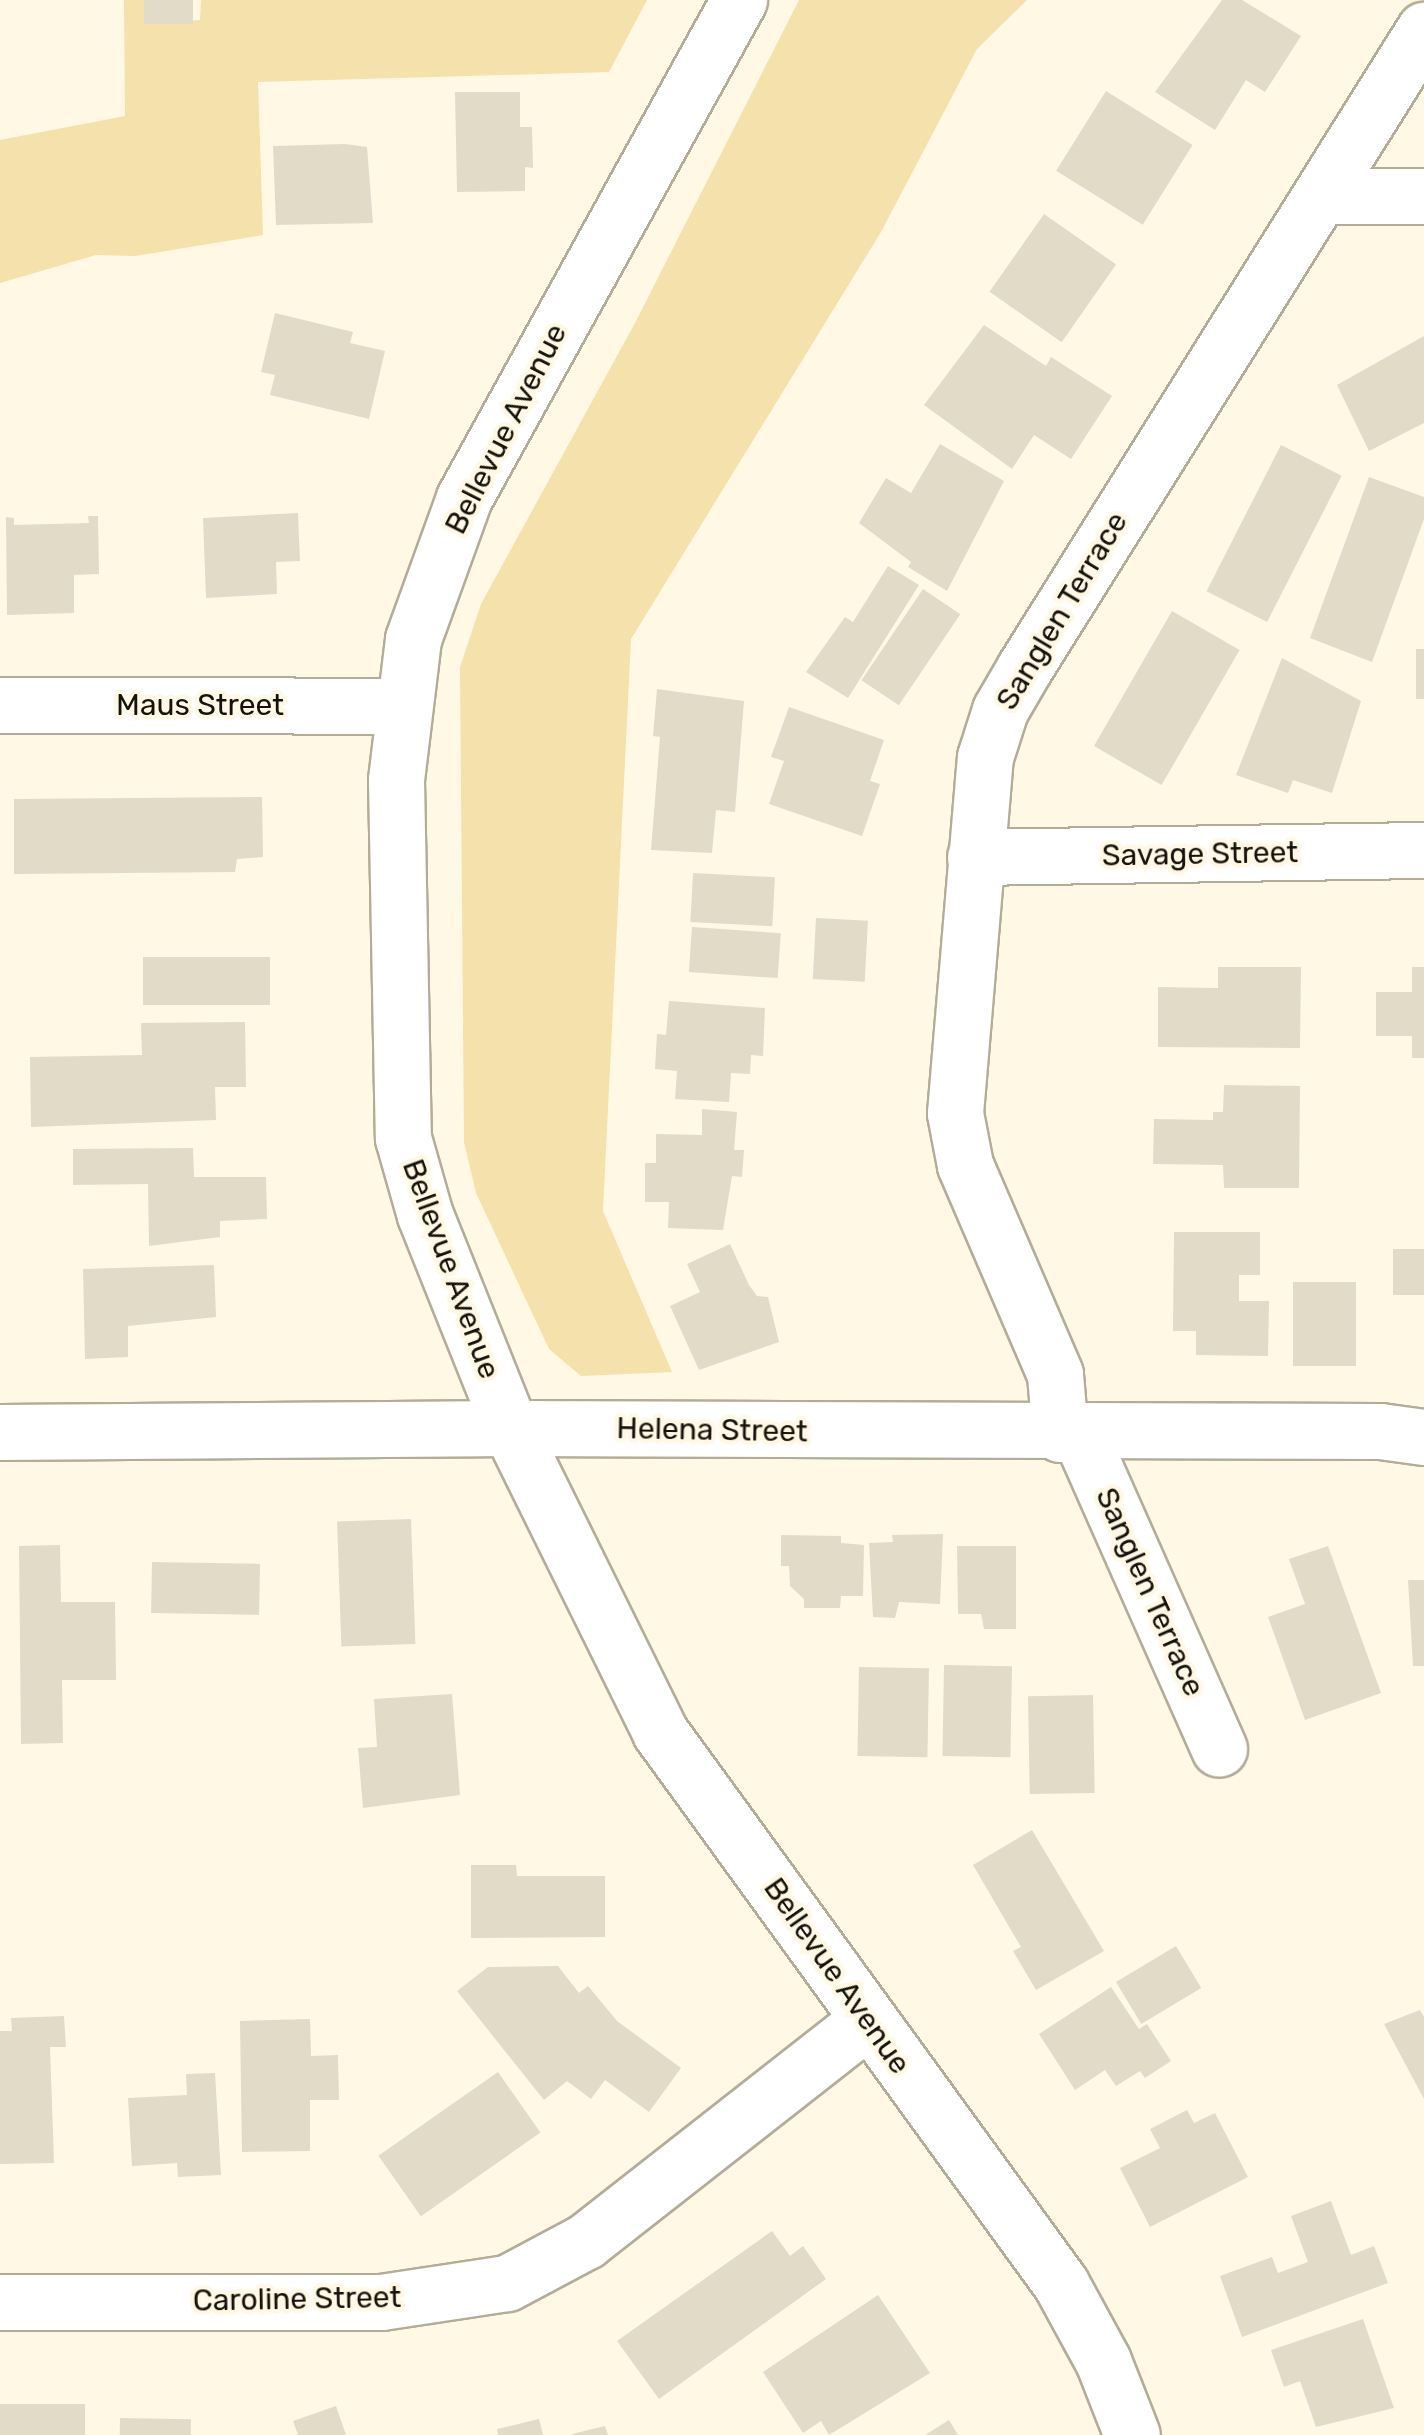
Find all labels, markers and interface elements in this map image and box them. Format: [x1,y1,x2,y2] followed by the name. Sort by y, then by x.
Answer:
[437,318,575,540] street label: Bellevue Avenue
[989,505,1135,717] street label: Sanglen Terrace
[116,687,284,723] street label: Maus Street
[1102,834,1298,874] street label: Savage Street
[394,1154,508,1384] street label: Bellevue Avenue
[616,1410,808,1450] street label: Helena Street
[1088,1482,1212,1702] street label: Sanglen Terrace
[756,1871,918,2081] street label: Bellevue Avenue
[192,2279,402,2319] street label: Caroline Street

